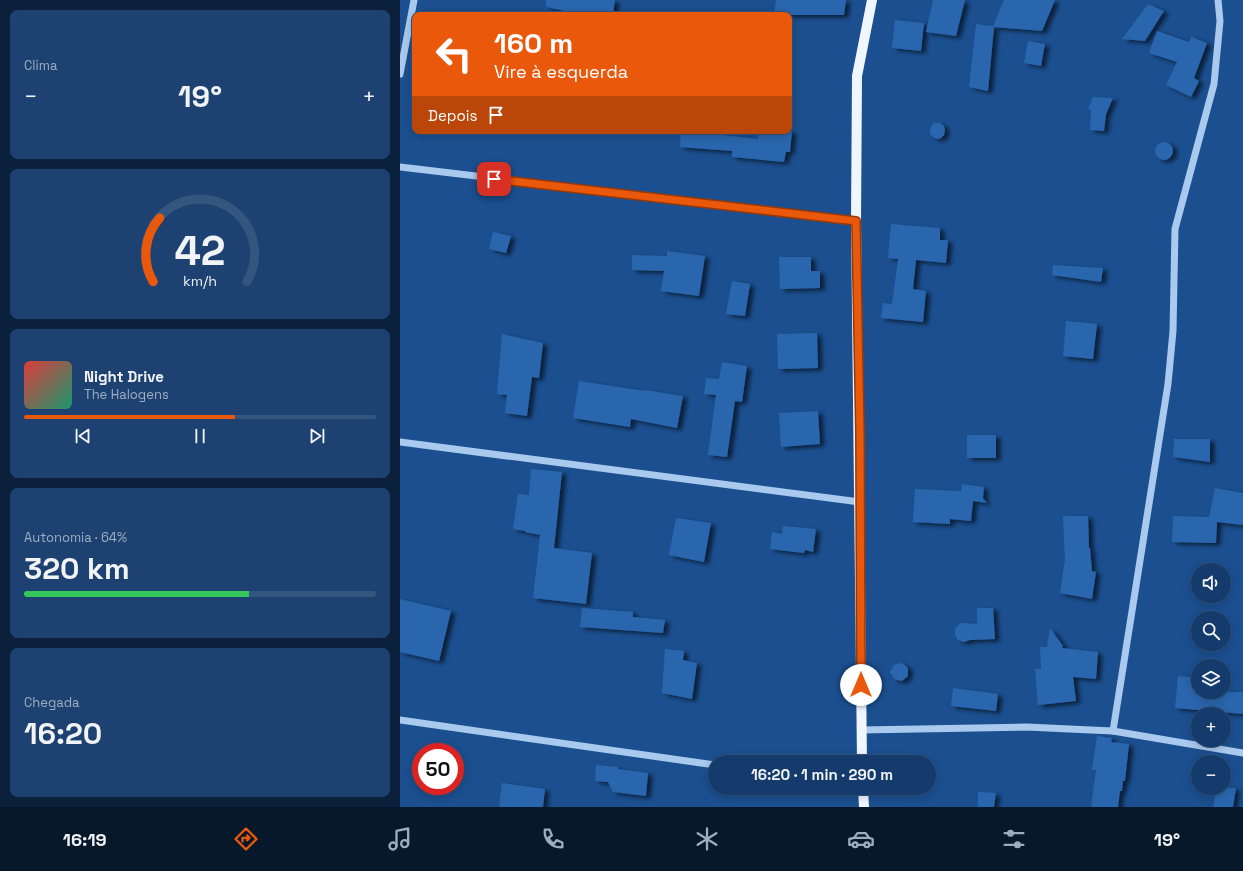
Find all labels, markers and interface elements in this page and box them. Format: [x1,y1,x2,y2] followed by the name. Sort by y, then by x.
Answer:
[494,25,573,61] text: 160 m
[428,28,480,80] icon: left
[24,57,57,74] text: Clima
[494,60,628,83] text: Vire à esquerda
[178,77,222,116] text: 19°
[24,82,38,110] text: −
[362,82,376,110] text: +
[485,104,507,126] icon: arrive
[428,106,477,125] text: Depois
[477,162,511,196] pin
[483,168,505,190] icon: arrive
[174,224,226,277] text: 42
[183,272,217,290] text: km/h
[84,367,164,386] text: Night Drive
[84,386,169,403] text: The Halogens
[72,425,94,447] icon: previous
[189,425,211,447] icon: pause
[306,425,328,447] icon: next
[24,529,127,546] text: Autonomia · 64%
[24,549,130,588] text: 320 km
[1191,563,1231,795] map controls
[1191,563,1231,603] button: sound
[1191,611,1231,651] button: search
[1191,659,1231,699] button: layers
[840,664,882,706] position arrow
[24,694,80,711] text: Chegada
[1191,707,1231,747] button: +
[24,714,102,753] text: 16:20
[412,743,464,795] speed limit sign: 50
[1191,755,1231,795] button: −
[751,765,893,784] text: 16:20 · 1 min · 290 m
[232,825,260,853] icon: directions
[386,825,414,853] icon: music
[539,825,567,853] icon: phone
[693,825,721,853] icon: climate
[847,825,875,853] icon: car
[1000,825,1028,853] icon: filters
[63,828,107,851] text: 16:19
[1154,828,1180,851] text: 19°

